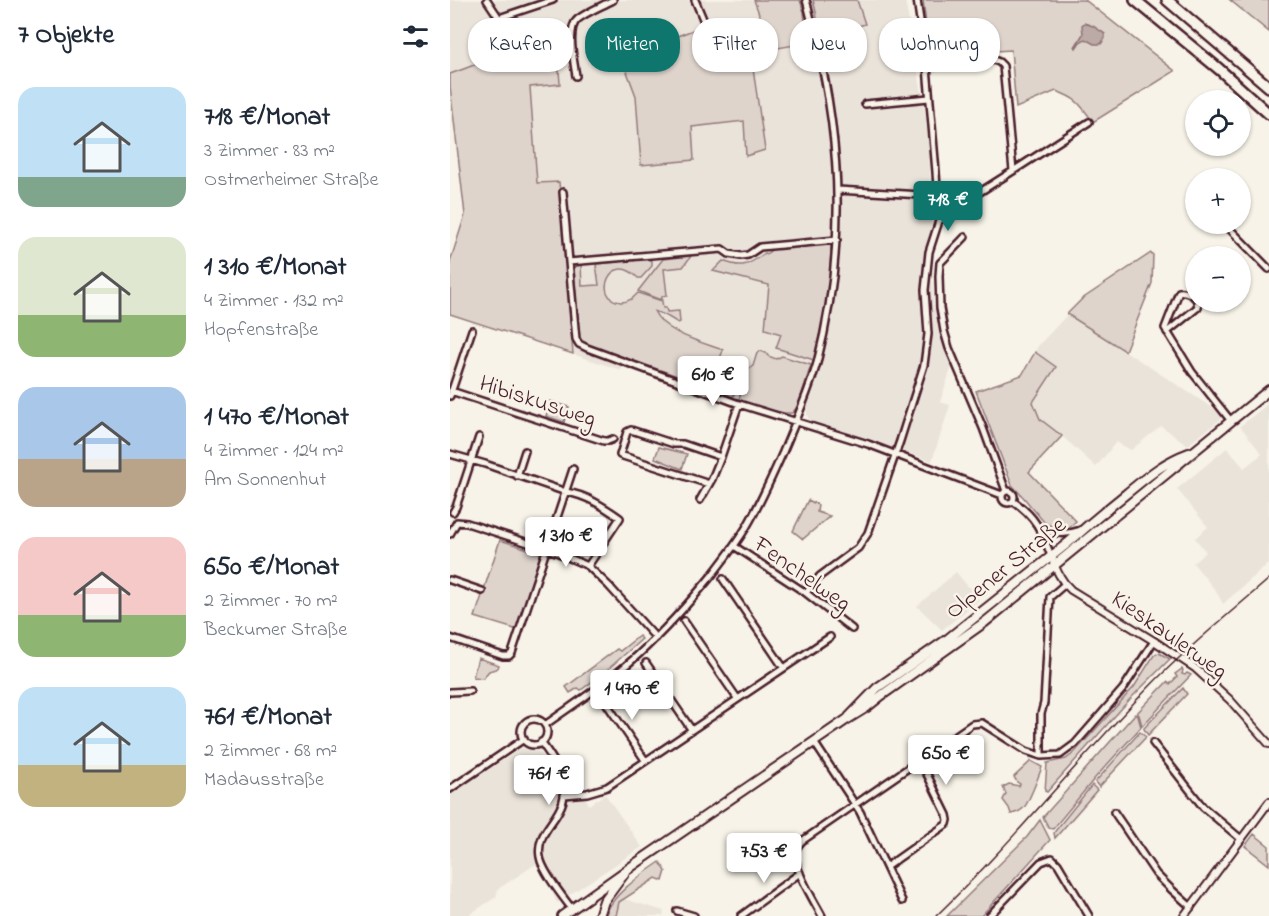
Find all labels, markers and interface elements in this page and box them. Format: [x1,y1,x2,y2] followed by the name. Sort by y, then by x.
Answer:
[18,17,114,55] text: 7 Objekte
[468,18,573,72] chip: Kaufen
[585,18,680,72] chip: Mieten
[692,18,778,72] chip: Filter
[790,18,867,72] chip: Neu
[879,18,1000,72] chip: Wohnung
[399,20,432,53] icon: filters
[1185,90,1251,312] map controls
[1185,90,1251,156] button: locate
[204,99,330,137] text: 718 €/Monat
[66,111,138,183] icon: home
[204,137,335,166] text: 3 Zimmer · 83 m²
[204,166,378,195] text: Ostmerheimer Straße
[1185,168,1251,234] button: +
[906,181,990,232] pin: 718 €
[927,186,969,215] text: 718 €
[1185,246,1251,312] button: −
[204,249,347,287] text: 1 310 €/Monat
[66,261,138,333] icon: home
[204,287,344,316] text: 4 Zimmer · 132 m²
[204,316,318,345] text: Hopfenstraße
[671,356,755,407] pin: 610 €
[692,361,734,390] text: 610 €
[474,367,600,438] street label: Hibiskusweg
[204,399,349,437] text: 1 470 €/Monat
[66,411,138,483] icon: home
[204,437,344,466] text: 4 Zimmer · 124 m²
[204,466,326,495] text: Am Sonnenhut
[939,509,1075,629] street label: Olpener Straße
[511,517,621,568] pin: 1 310 €
[539,522,593,551] text: 1 310 €
[745,528,858,622] street label: Fenchelweg
[204,549,339,587] text: 650 €/Monat
[66,561,138,633] icon: home
[1103,583,1234,689] street label: Kieskaulerweg
[204,587,338,616] text: 2 Zimmer · 70 m²
[204,616,347,645] text: Beckumer Straße
[577,670,687,721] pin: 1 470 €
[604,675,660,704] text: 1 470 €
[204,699,332,737] text: 761 €/Monat
[66,711,138,783] icon: home
[904,735,988,786] pin: 650 €
[204,737,337,766] text: 2 Zimmer · 68 m²
[922,740,970,769] text: 650 €
[507,755,591,806] pin: 761 €
[528,760,570,789] text: 761 €
[204,766,324,795] text: Madausstraße
[722,833,806,884] pin: 753 €
[741,838,787,867] text: 753 €

